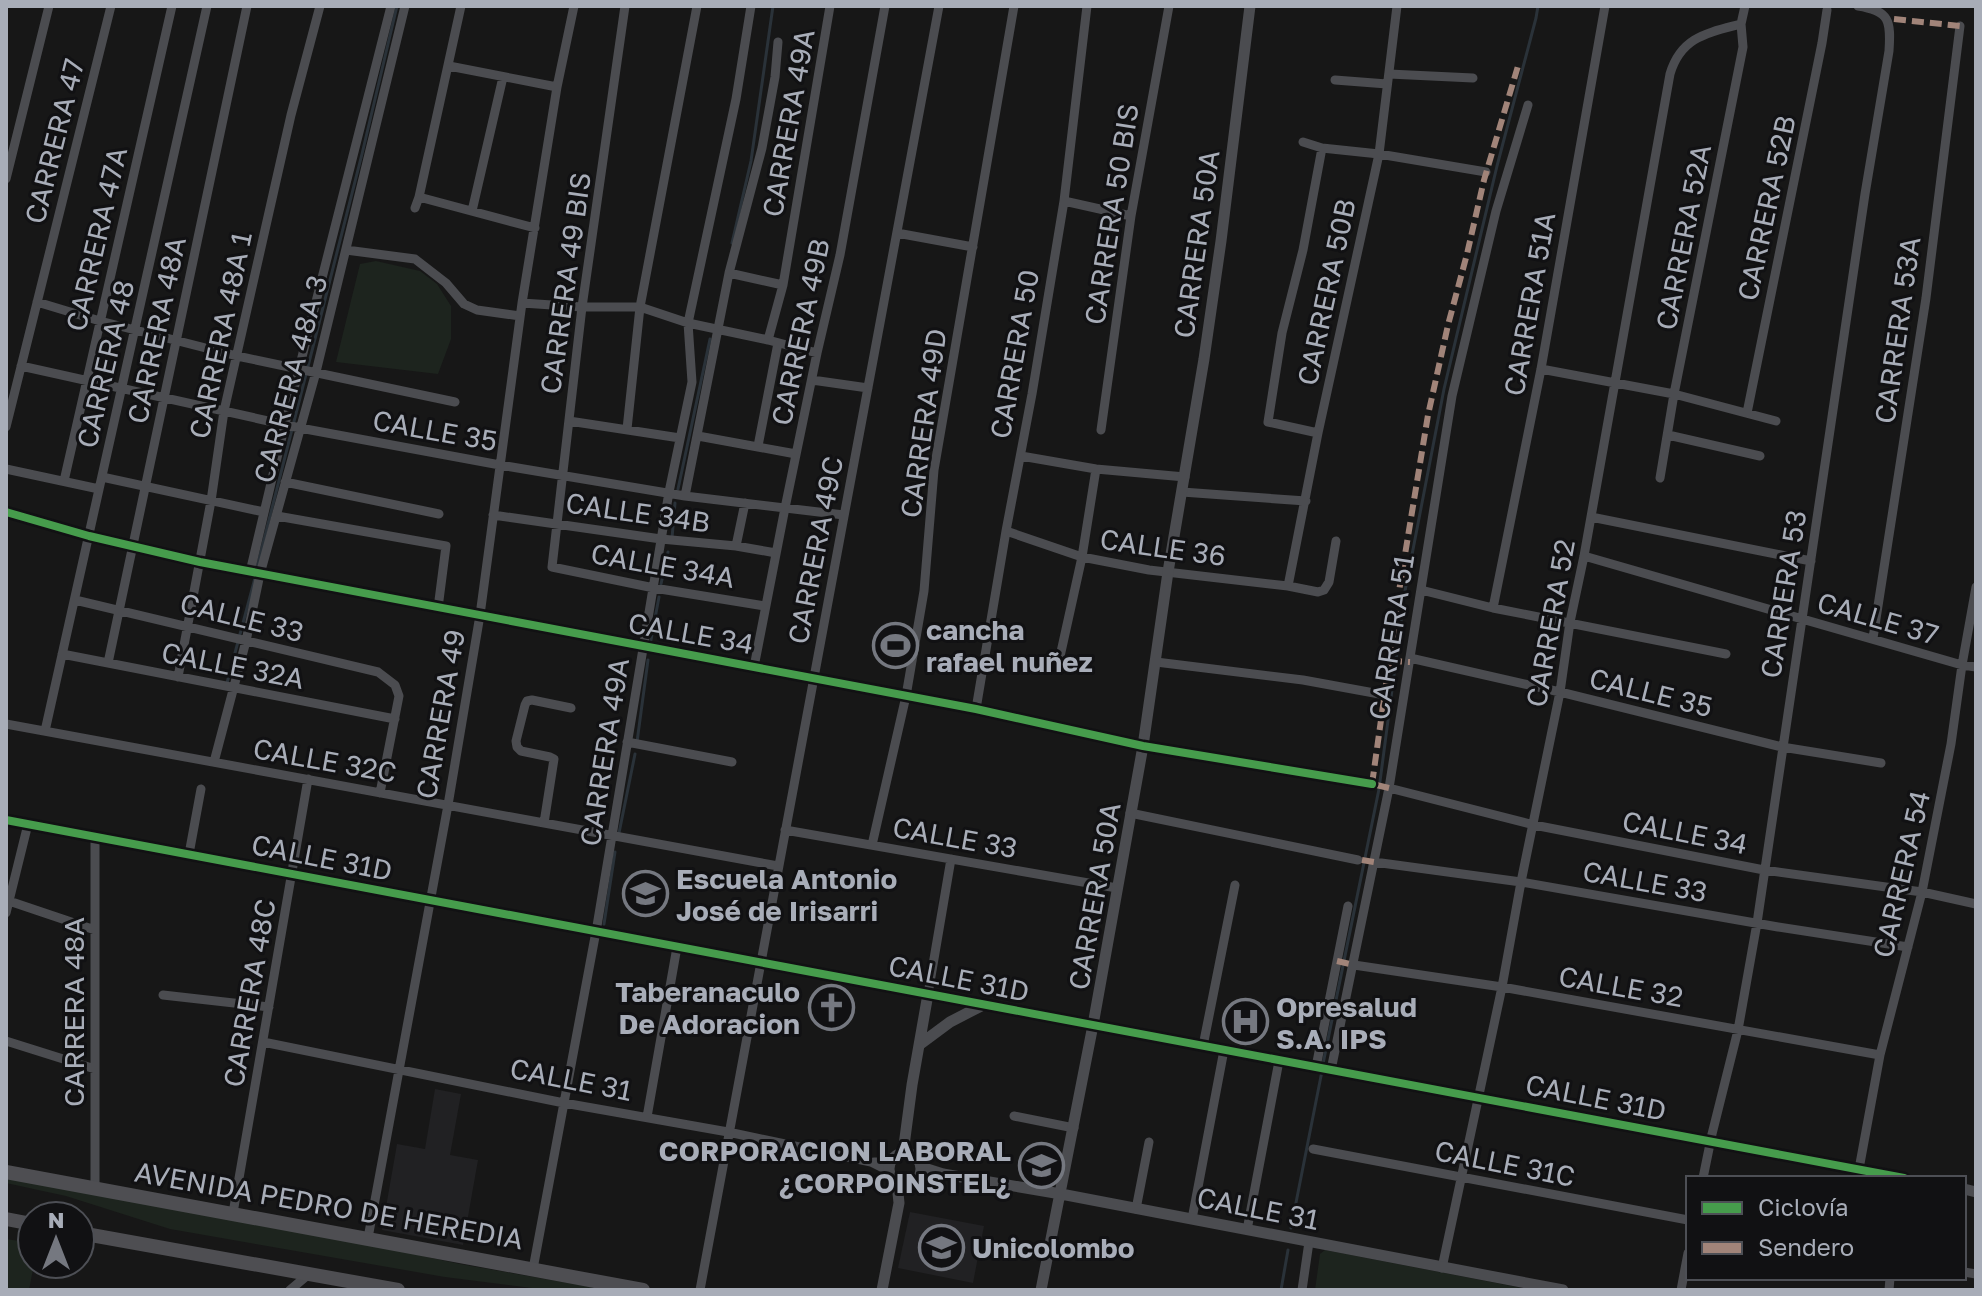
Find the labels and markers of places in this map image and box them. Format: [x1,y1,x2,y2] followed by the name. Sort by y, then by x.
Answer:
[926,613,1093,678] place label: cancha rafael nuñez
[871,621,919,669] sports icon: cancha rafael nuñez
[676,862,897,927] place label: Escuela Antonio José de Irisarri
[621,870,669,918] school or university icon: Escuela Antonio José de Irisarri
[615,975,800,1040] place label: Taberanaculo De Adoracion
[807,983,855,1031] church icon: Taberanaculo De Adoracion
[1276,990,1417,1055] place label: Opresalud S.A. IPS
[1221,998,1269,1046] hospital icon: Opresalud S.A. IPS
[659,1134,1011,1199] place label: CORPORACION LABORAL ¿CORPOINSTEL¿
[1018,1142,1066,1190] school or university icon: CORPORACION LABORAL ¿CORPOINSTEL¿
[917,1223,965,1271] school or university icon: Unicolombo
[972,1231,1135,1264] place label: Unicolombo

